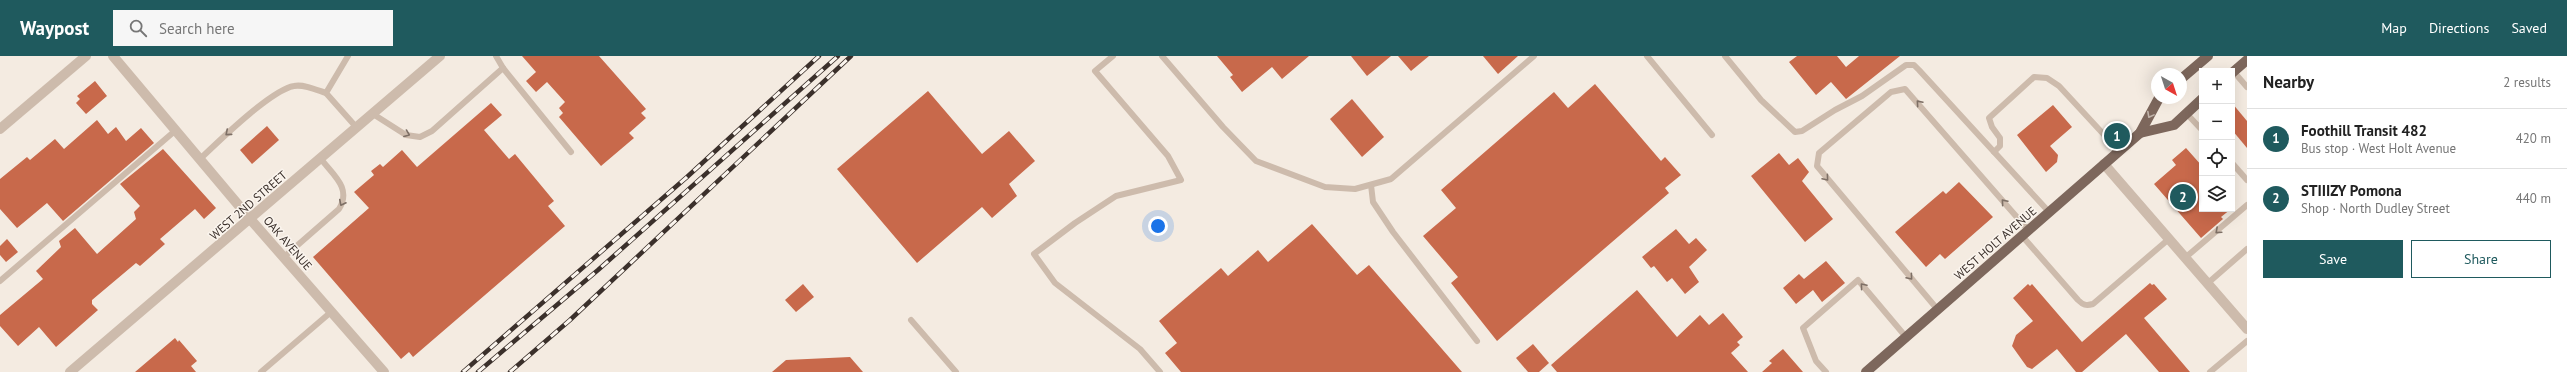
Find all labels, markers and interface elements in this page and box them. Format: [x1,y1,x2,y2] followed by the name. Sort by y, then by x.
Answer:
[113,10,393,46] search box
[20,16,89,40] text: Waypost
[127,17,149,39] icon: search
[159,19,235,38] text: Search here
[2381,19,2407,37] text: Map
[2429,19,2489,37] text: Directions
[2511,19,2547,37] text: Saved
[2151,68,2187,104] north arrow
[2199,68,2235,212] map controls
[2199,68,2235,104] button: +
[2263,71,2314,93] text: Nearby
[2503,74,2551,91] text: 2 results
[1916,100,1923,108] one-way arrow
[2199,104,2235,140] button: −
[2147,111,2154,119] one-way arrow
[2104,121,2130,151] pin: 1
[2301,121,2427,140] text: Foothill Transit 482
[225,129,233,136] one-way arrow
[403,129,410,137] one-way arrow
[2272,130,2280,147] text: 1
[2516,130,2551,147] text: 420 m
[2199,140,2235,176] button: locate
[2301,140,2456,157] text: Bus stop · West Holt Avenue
[206,167,290,243] street label: WEST 2ND STREET
[1822,173,1829,181] one-way arrow
[2199,176,2235,212] button: layers
[2301,181,2402,200] text: STIIIZY Pomona
[2170,182,2196,212] pin: 2
[2272,190,2280,207] text: 2
[2516,190,2551,207] text: 440 m
[339,199,347,206] one-way arrow
[2001,199,2008,206] one-way arrow
[2301,200,2450,217] text: Shop · North Dudley Street
[1951,203,2039,283] street label: WEST HOLT AVENUE
[260,213,316,273] street label: OAK AVENUE
[1148,216,1168,236] your location
[2215,226,2223,233] one-way arrow
[2263,240,2403,278] button: Save
[2411,240,2551,278] button: Share
[1906,273,1913,280] one-way arrow
[1860,283,1867,290] one-way arrow

